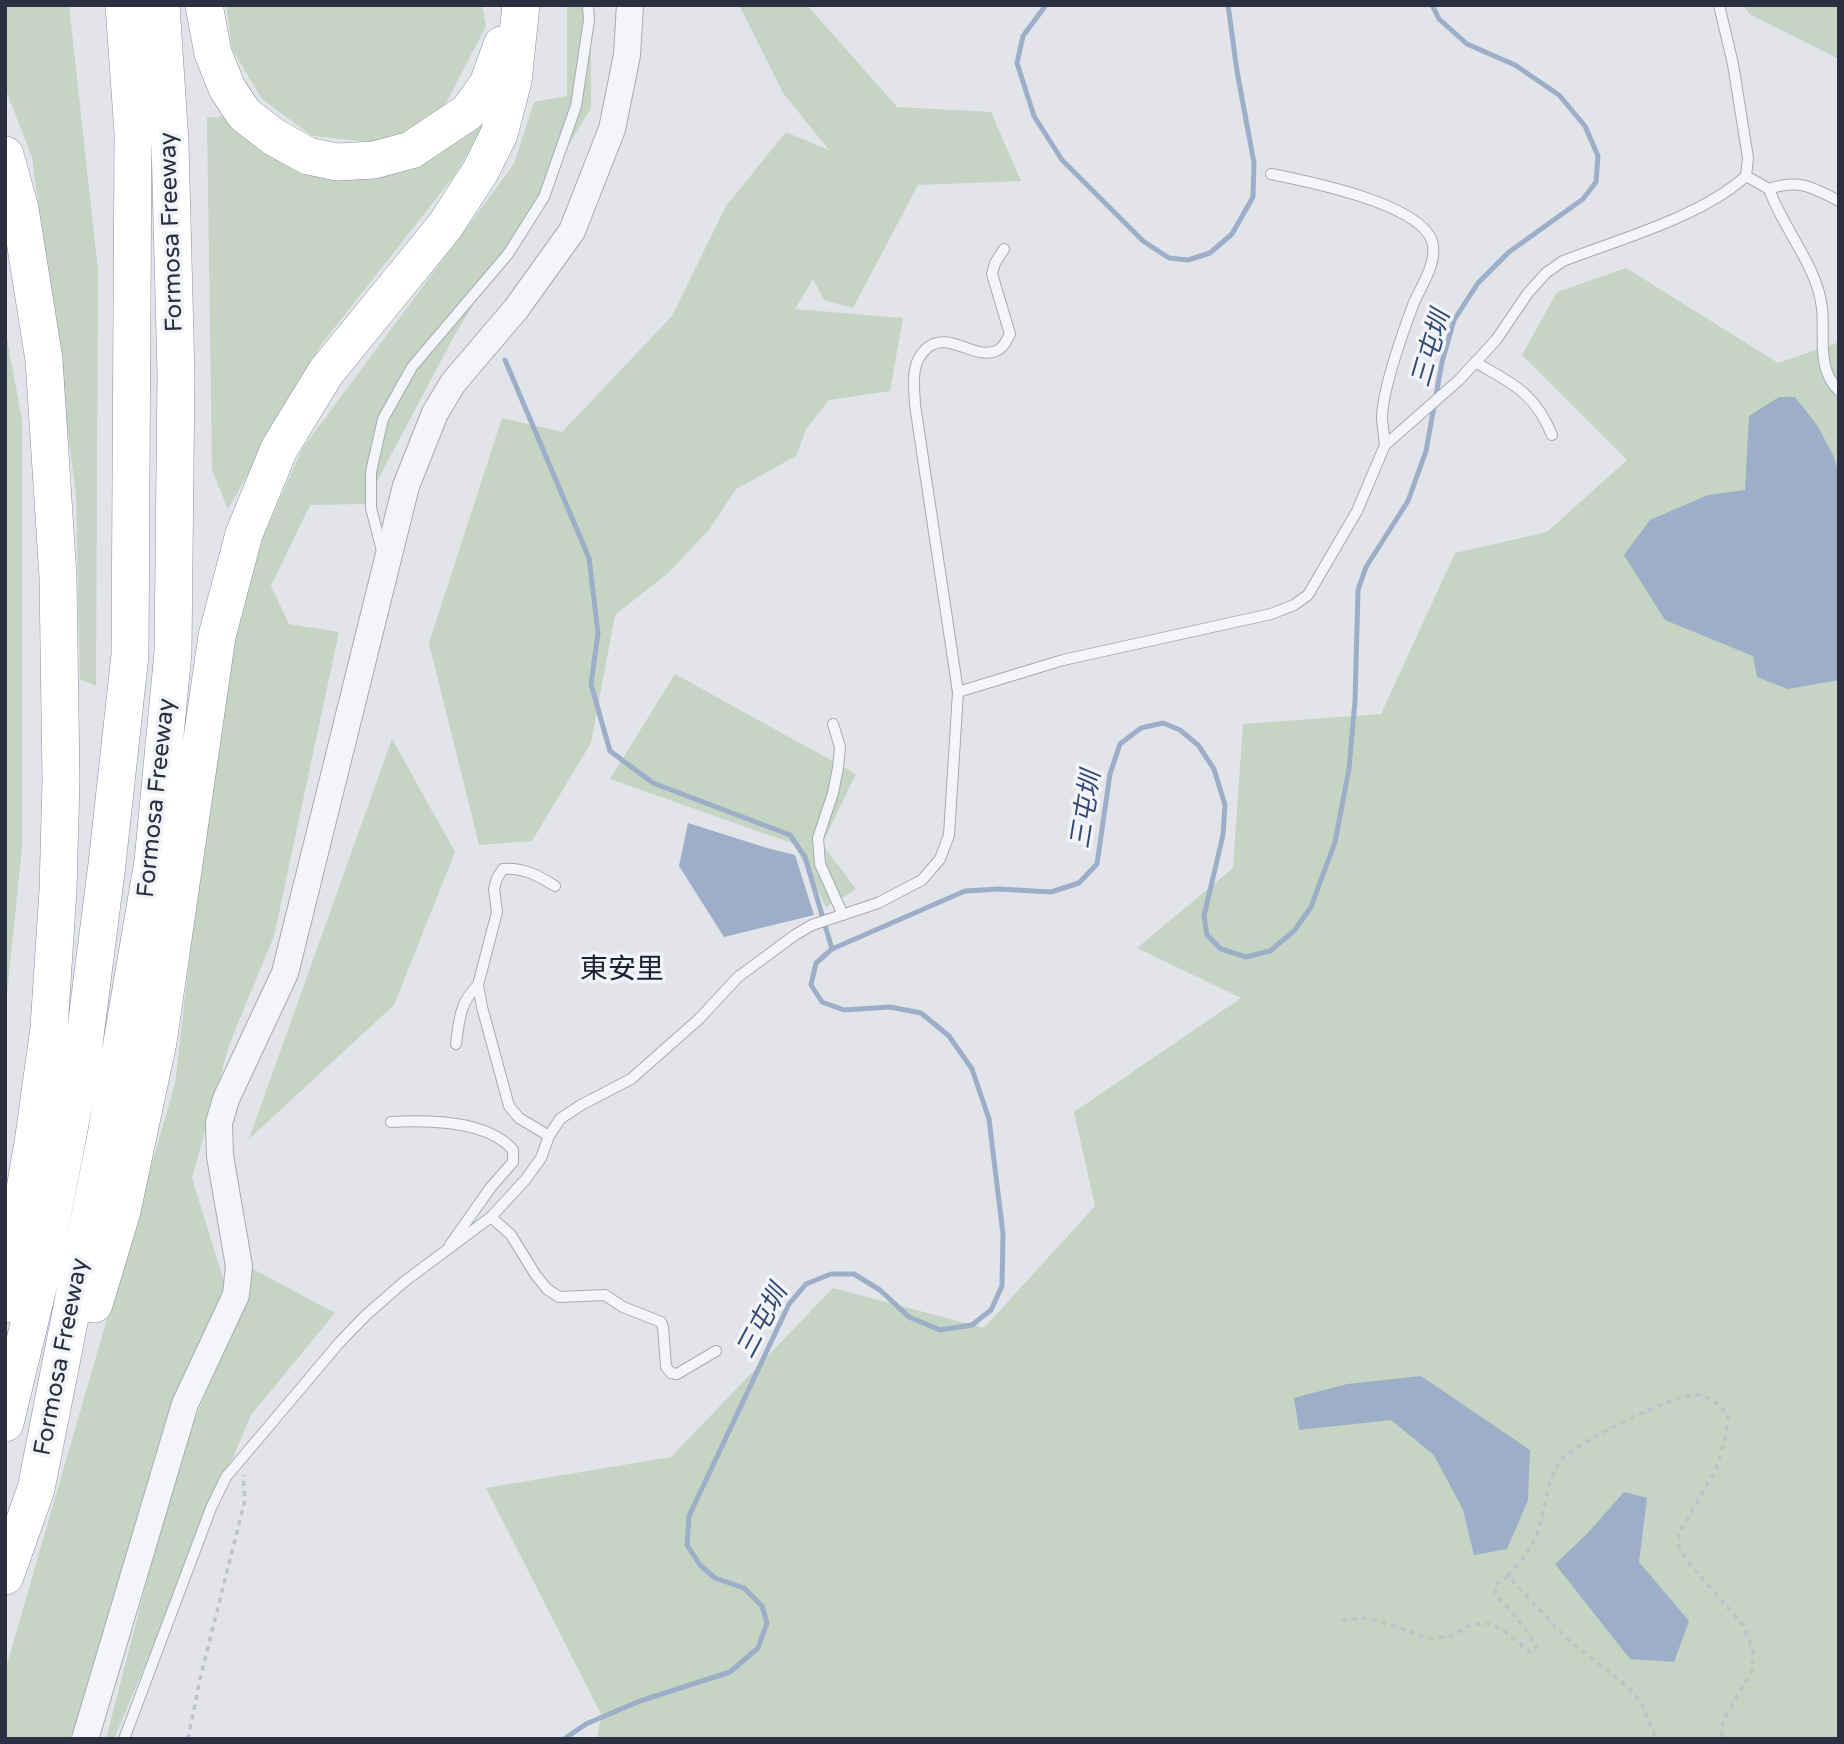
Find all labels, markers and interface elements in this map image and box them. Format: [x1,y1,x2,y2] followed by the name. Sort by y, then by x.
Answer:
[154,131,190,333] street label: Formosa Freeway
[1406,307,1458,391] water label: 三屯圳
[132,697,182,899] street label: Formosa Freeway
[1065,769,1109,851] water label: 三屯圳
[580,954,664,988] district label: 東安里
[29,1256,95,1458] street label: Formosa Freeway
[731,1280,795,1364] water label: 三屯圳

